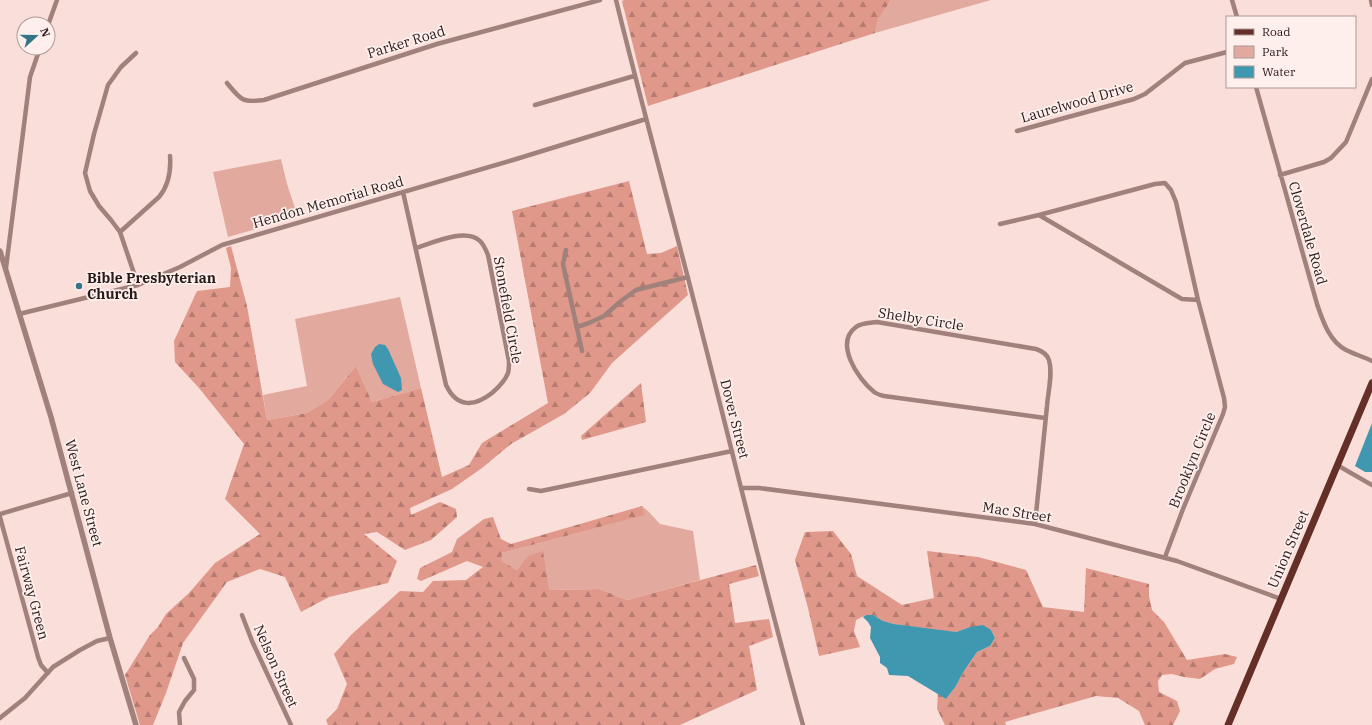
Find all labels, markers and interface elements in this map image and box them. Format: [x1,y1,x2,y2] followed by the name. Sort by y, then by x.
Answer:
[16,16,56,56] north arrow
[1226,16,1356,88] legend
[365,21,448,62] street label: Parker Road
[1262,24,1291,39] text: Road
[37,26,54,39] text: N
[1262,44,1288,59] text: Park
[1262,64,1296,79] text: Water
[1019,77,1135,127] street label: Laurelwood Drive
[250,172,406,232] street label: Hendon Memorial Road
[1285,179,1331,287] street label: Cloverdale Road
[490,255,526,365] street label: Stonefield Circle
[87,269,216,303] place label: Bible Presbyterian Church
[74,281,84,291] marker: Bible Presbyterian Church
[877,303,965,335] street label: Shelby Circle
[716,377,754,461] street label: Dover Street
[1165,409,1219,511] street label: Brooklyn Circle
[61,437,107,549] street label: West Lane Street
[981,498,1053,526] street label: Mac Street
[1263,507,1313,591] street label: Union Street
[11,544,53,642] street label: Fairway Green
[250,622,302,710] street label: Nelson Street

